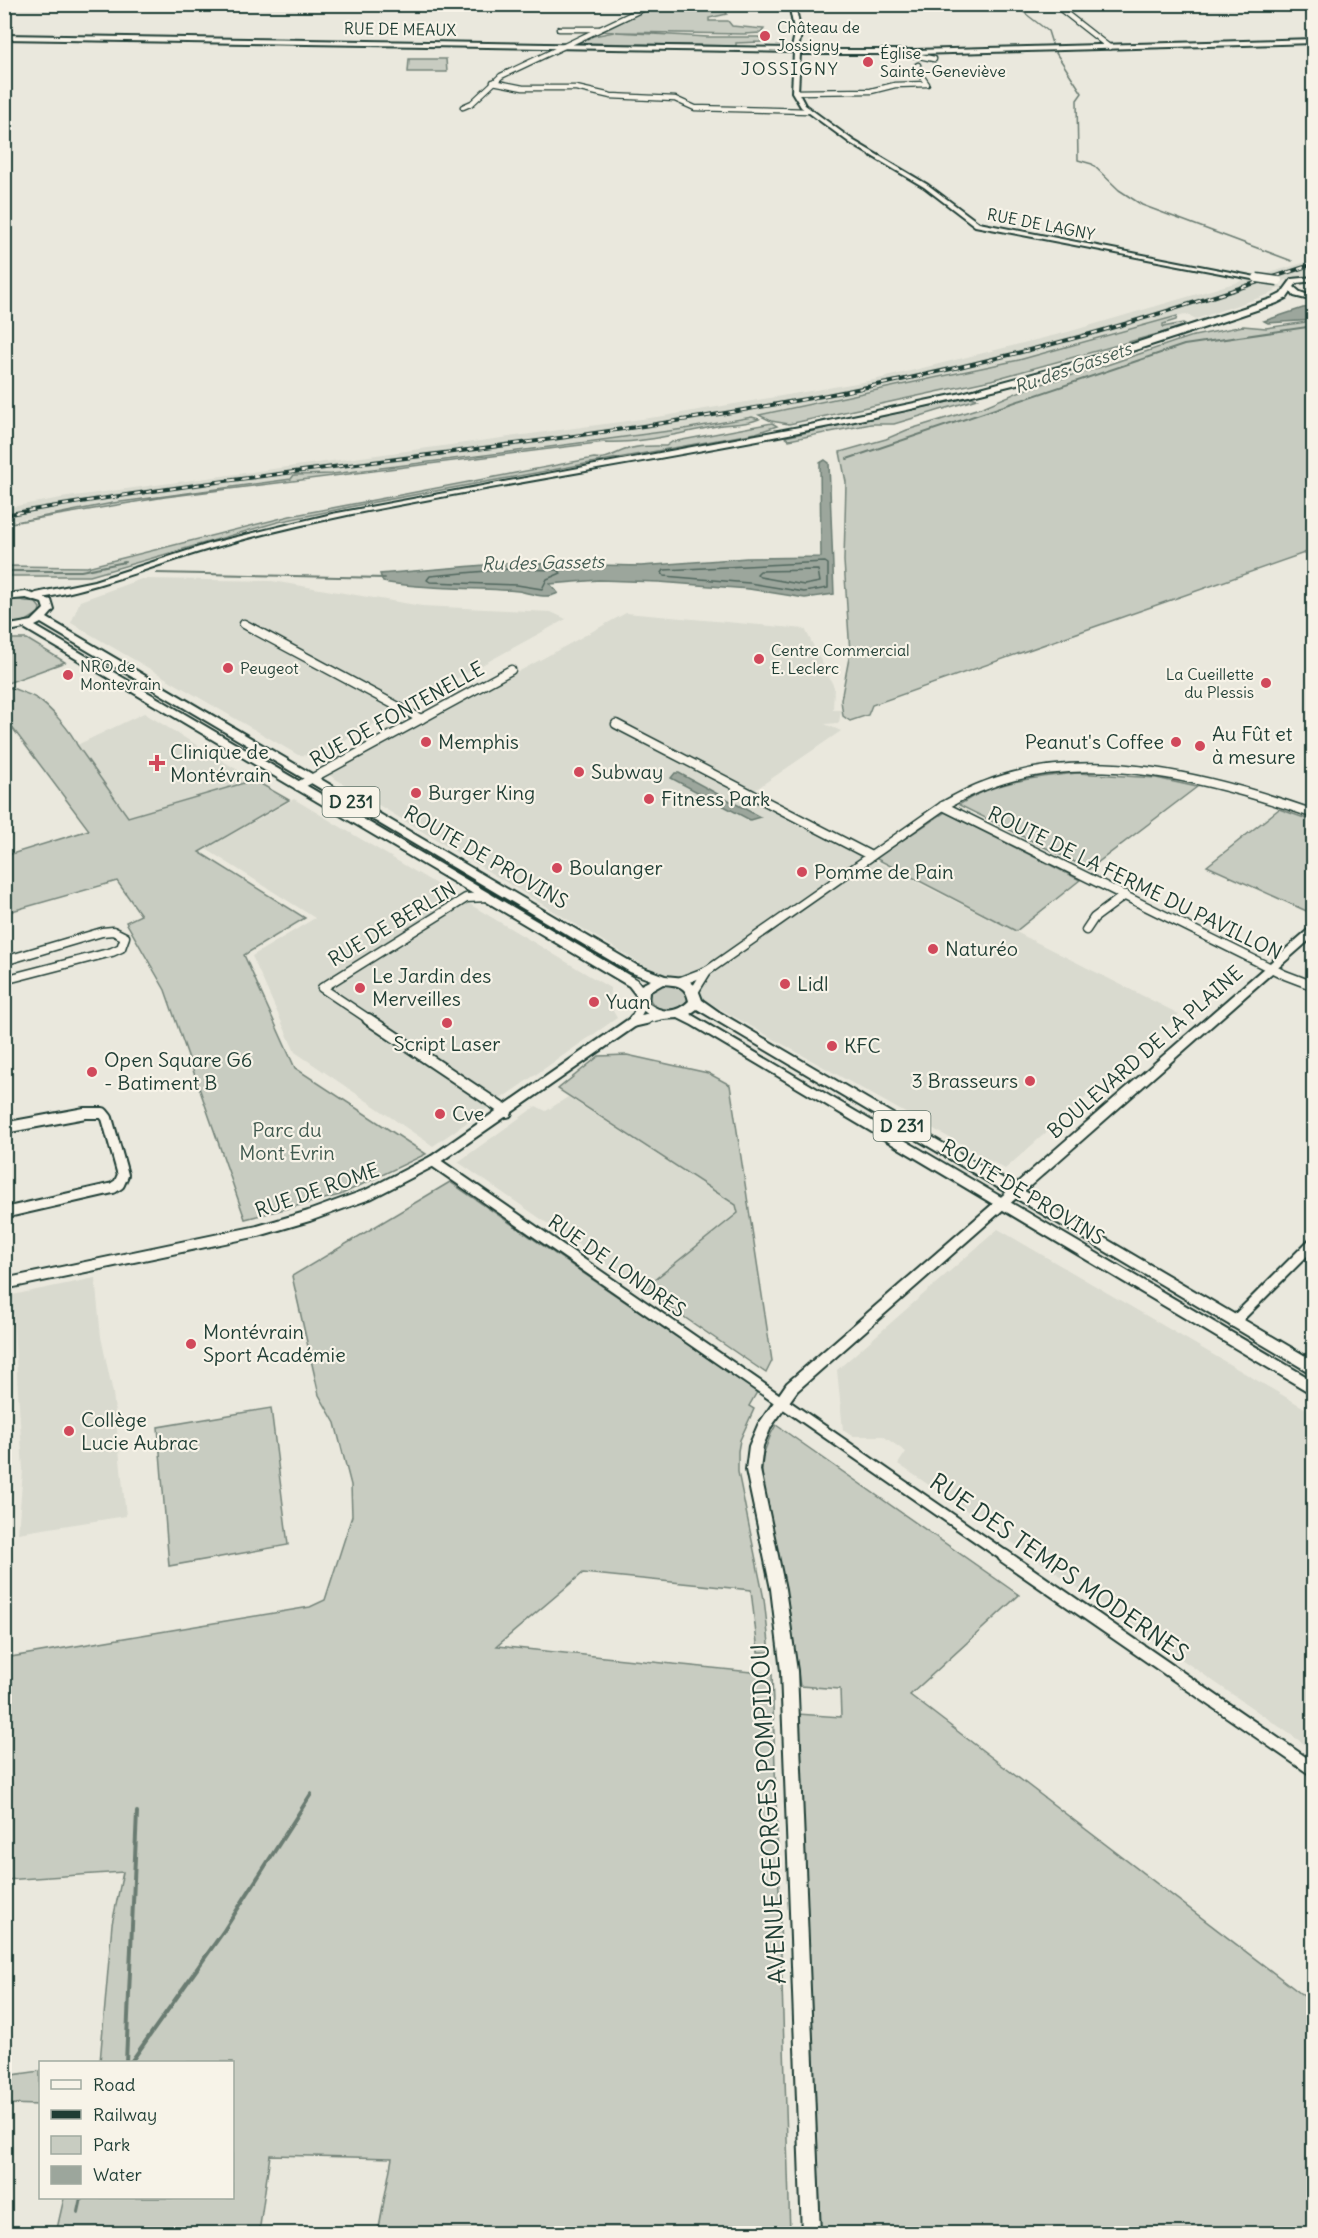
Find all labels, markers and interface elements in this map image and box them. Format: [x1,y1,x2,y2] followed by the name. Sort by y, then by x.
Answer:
[777,17,860,55] place label: Château de Jossigny
[344,18,456,40] street label: RUE DE MEAUX
[758,29,772,43] marker: Château de Jossigny
[880,43,1006,81] place label: Église Sainte-Geneviève
[861,55,875,69] marker: Église Sainte-Geneviève
[741,57,839,80] district label: JOSSIGNY
[985,204,1097,244] street label: RUE DE LAGNY
[1011,336,1136,398] water label: Ru des Gassets
[482,550,606,575] water label: Ru des Gassets
[771,640,910,678] place label: Centre Commercial E. Leclerc
[752,652,766,666] marker: Centre Commercial E. Leclerc
[305,655,488,772] street label: RUE DE FONTENELLE
[80,656,161,694] place label: NRO de Montevrain
[240,658,299,678] place label: Peugeot
[221,661,235,675] marker: Peugeot
[1166,664,1254,702] place label: La Cueillette du Plessis
[61,668,75,682] marker: NRO de Montevrain
[1259,676,1273,690] marker: La Cueillette du Plessis
[1212,721,1296,769] place label: Au Fût et à mesure
[438,729,519,754] place label: Memphis
[1025,729,1164,754] place label: Peanut's Coffee
[419,735,433,749] marker: Memphis
[1169,735,1183,749] marker: Peanut's Coffee
[170,739,271,787] place label: Clinique de Montévrain
[1193,739,1207,753] marker: Au Fût et à mesure
[148,754,166,772] marker: Clinique de Montévrain
[591,759,663,784] place label: Subway
[572,765,586,779] marker: Subway
[428,780,535,805] place label: Burger King
[409,786,423,800] marker: Burger King
[661,786,770,811] place label: Fitness Park
[322,787,380,817] road number: D 231
[642,792,656,806] marker: Fitness Park
[400,799,573,914] street label: ROUTE DE PROVINS
[984,800,1286,965] street label: ROUTE DE LA FERME DU PAVILLON
[569,855,663,880] place label: Boulanger
[814,859,954,884] place label: Pomme de Pain
[550,861,564,875] marker: Boulanger
[795,865,809,879] marker: Pomme de Pain
[323,876,460,972] street label: RUE DE BERLIN
[945,936,1018,961] place label: Naturéo
[926,942,940,956] marker: Naturéo
[1042,960,1247,1143] street label: BOULEVARD DE LA PLAINE
[372,963,491,1011] place label: Le Jardin des Merveilles
[797,971,829,996] place label: Lidl
[778,977,792,991] marker: Lidl
[353,981,367,995] marker: Le Jardin des Merveilles
[606,989,651,1014] place label: Yuan
[587,995,601,1009] marker: Yuan
[440,1016,454,1030] marker: Script Laser
[394,1031,500,1056] place label: Script Laser
[844,1033,881,1058] place label: KFC
[825,1039,839,1053] marker: KFC
[104,1047,252,1095] place label: Open Square G6 - Batiment B
[85,1065,99,1079] marker: Open Square G6 - Batiment B
[912,1068,1018,1093] place label: 3 Brasseurs
[1023,1074,1037,1088] marker: 3 Brasseurs
[452,1101,484,1126] place label: Cve
[433,1107,447,1121] marker: Cve
[874,1111,930,1141] road number: D 231
[239,1117,335,1165] park label: Parc du Mont Evrin
[937,1133,1109,1250] street label: ROUTE DE PROVINS
[251,1157,382,1222] street label: RUE DE ROME
[544,1209,691,1322] street label: RUE DE LONDRES
[203,1319,346,1367] place label: Montévrain Sport Académie
[184,1337,198,1351] marker: Montévrain Sport Académie
[81,1407,198,1455] place label: Collège Lucie Aubrac
[62,1424,76,1438] marker: Collège Lucie Aubrac
[924,1466,1195,1668] street label: RUE DES TEMPS MODERNES
[744,1643,792,1985] street label: AVENUE GEORGES POMPIDOU
[39,2061,234,2199] legend
[93,2073,136,2096] text: Road
[93,2103,157,2126] text: Railway
[93,2133,130,2156] text: Park
[93,2163,143,2186] text: Water

